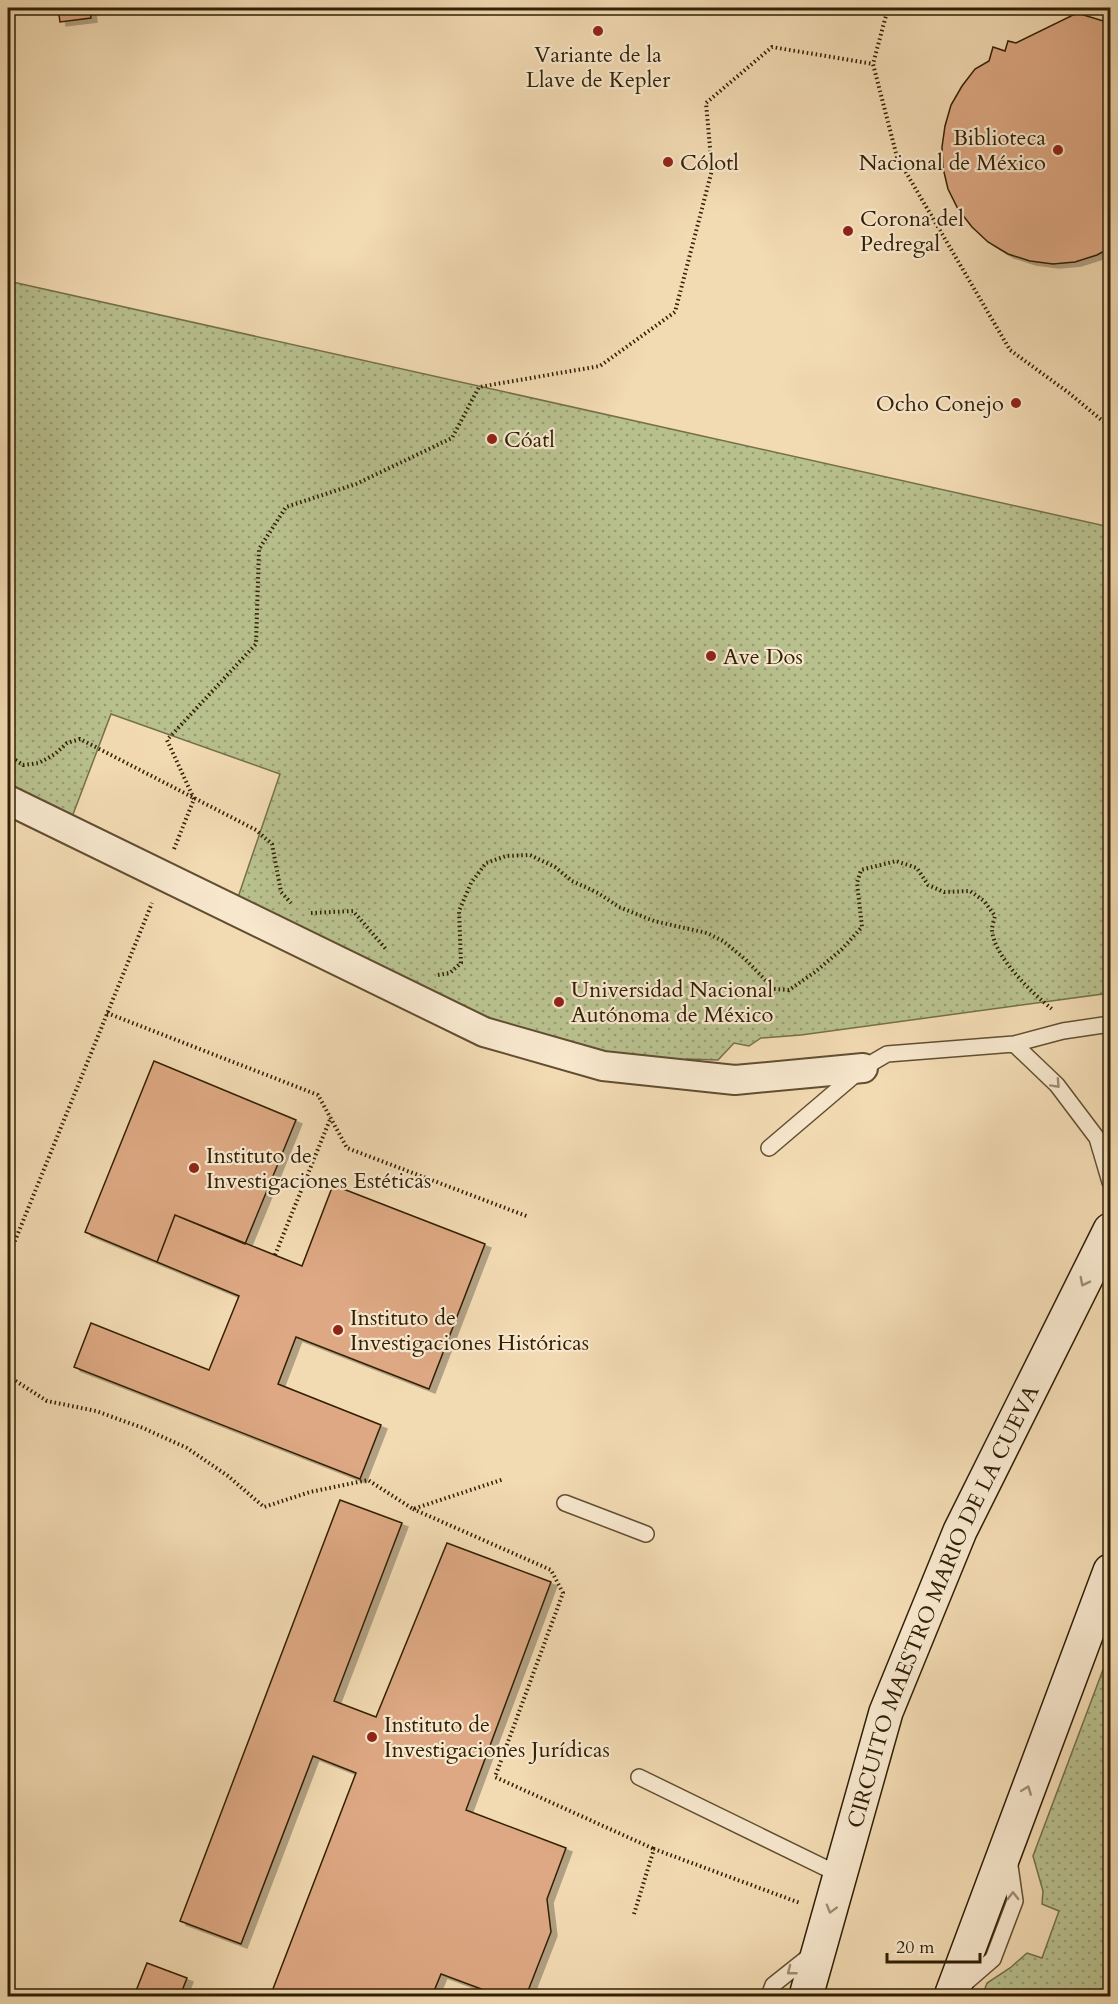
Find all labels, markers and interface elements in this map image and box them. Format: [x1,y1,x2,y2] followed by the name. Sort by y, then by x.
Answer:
[591,24,605,38] marker: Variante de la Llave de Kepler
[526,40,671,95] place label: Variante de la Llave de Kepler
[859,123,1046,178] place label: Biblioteca Nacional de México
[1051,143,1065,157] marker: Biblioteca Nacional de México
[680,148,739,178] place label: Cólotl
[661,155,675,169] marker: Cólotl
[860,204,964,259] place label: Corona del Pedregal
[841,224,855,238] marker: Corona del Pedregal
[876,389,1004,419] place label: Ocho Conejo
[1009,396,1023,410] marker: Ocho Conejo
[504,425,555,455] place label: Cóatl
[485,432,499,446] marker: Cóatl
[723,642,803,672] place label: Ave Dos
[704,649,718,663] marker: Ave Dos
[571,975,774,1030] place label: Universidad Nacional Autónoma de México
[552,995,566,1009] marker: Universidad Nacional Autónoma de México
[1049,1078,1060,1088] one-way arrow
[206,1141,431,1196] place label: Instituto de Investigaciones Estéticas
[187,1161,201,1175] marker: Instituto de Investigaciones Estéticas
[1080,1276,1092,1287] one-way arrow
[350,1303,589,1358] place label: Instituto de Investigaciones Históricas
[331,1323,345,1337] marker: Instituto de Investigaciones Históricas
[840,1380,1047,1831] street label: CIRCUITO MAESTRO MARIO DE LA CUEVA
[384,1710,610,1765] place label: Instituto de Investigaciones Jurídicas
[365,1730,379,1744] marker: Instituto de Investigaciones Jurídicas
[1020,1785,1033,1796] one-way arrow
[1007,1892,1019,1901] one-way arrow
[826,1903,838,1914] one-way arrow
[887,1926,980,1964] scale bar
[896,1935,935,1960] text: 20 m
[787,1963,798,1974] one-way arrow

